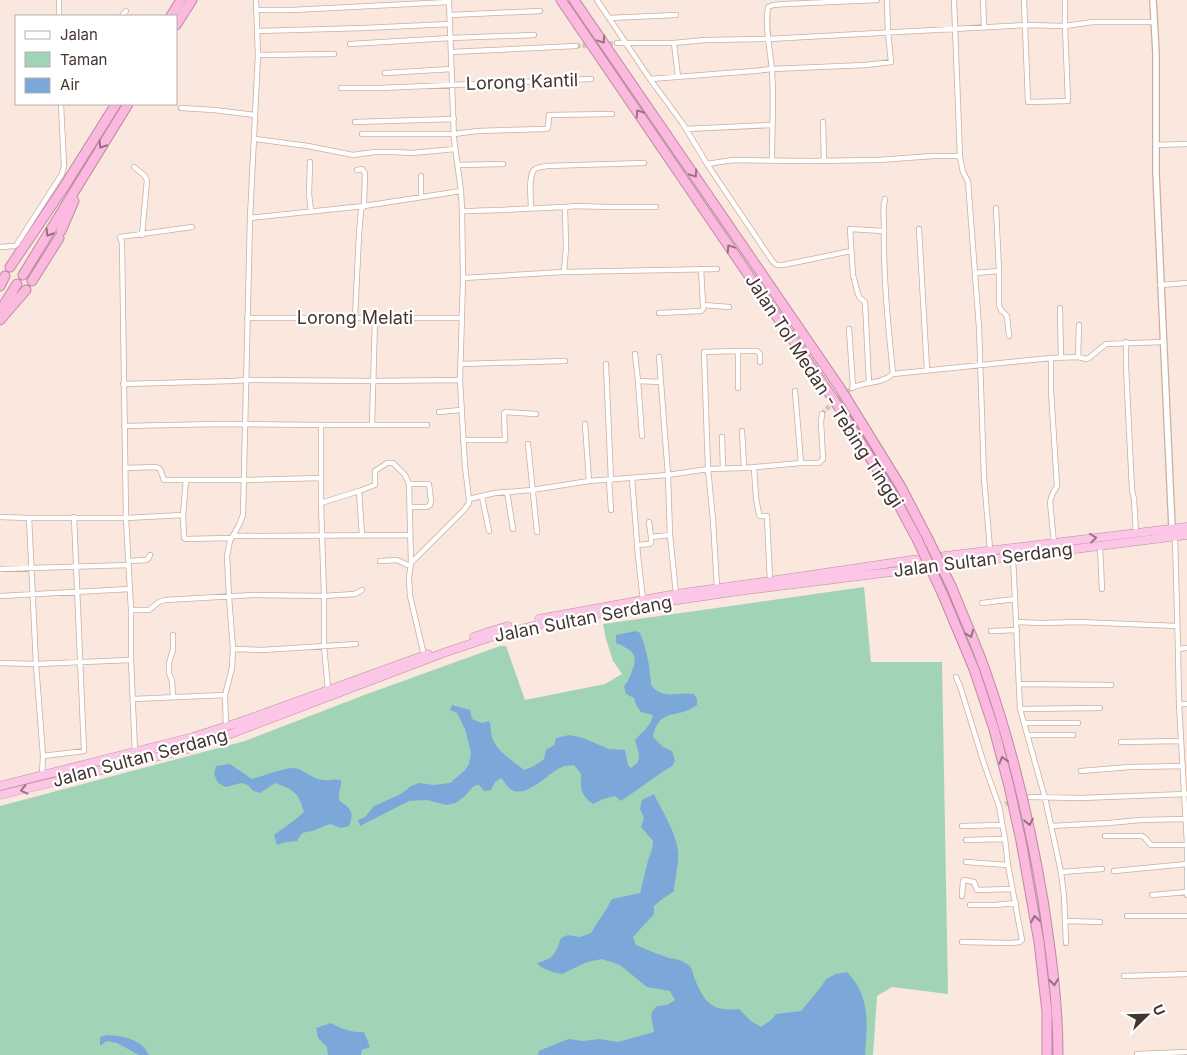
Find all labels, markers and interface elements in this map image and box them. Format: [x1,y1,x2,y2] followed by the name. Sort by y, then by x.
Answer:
[15,15,178,105] legend
[60,25,98,44] text: Jalan
[596,34,605,44] one-way arrow
[60,50,107,69] text: Taman
[465,69,579,94] street label: Lorong Kantil
[60,75,80,94] text: Air
[636,110,645,119] one-way arrow
[99,140,109,149] one-way arrow
[688,169,697,178] one-way arrow
[46,228,56,237] one-way arrow
[727,244,736,253] one-way arrow
[741,270,908,511] street label: Jalan Tol Medan - Tebing Tinggi
[297,307,413,328] street label: Lorong Melati
[1090,533,1098,544] one-way arrow
[892,538,1074,581] street label: Jalan Sultan Serdang
[492,591,673,646] street label: Jalan Sultan Serdang
[965,629,975,637] one-way arrow
[50,724,230,791] street label: Jalan Sultan Serdang
[998,757,1008,765] one-way arrow
[19,784,28,795] one-way arrow
[1023,818,1033,826] one-way arrow
[1031,915,1041,924] one-way arrow
[1048,979,1059,987] one-way arrow
[1122,990,1172,1040] north arrow
[1150,1002,1169,1018] text: U

